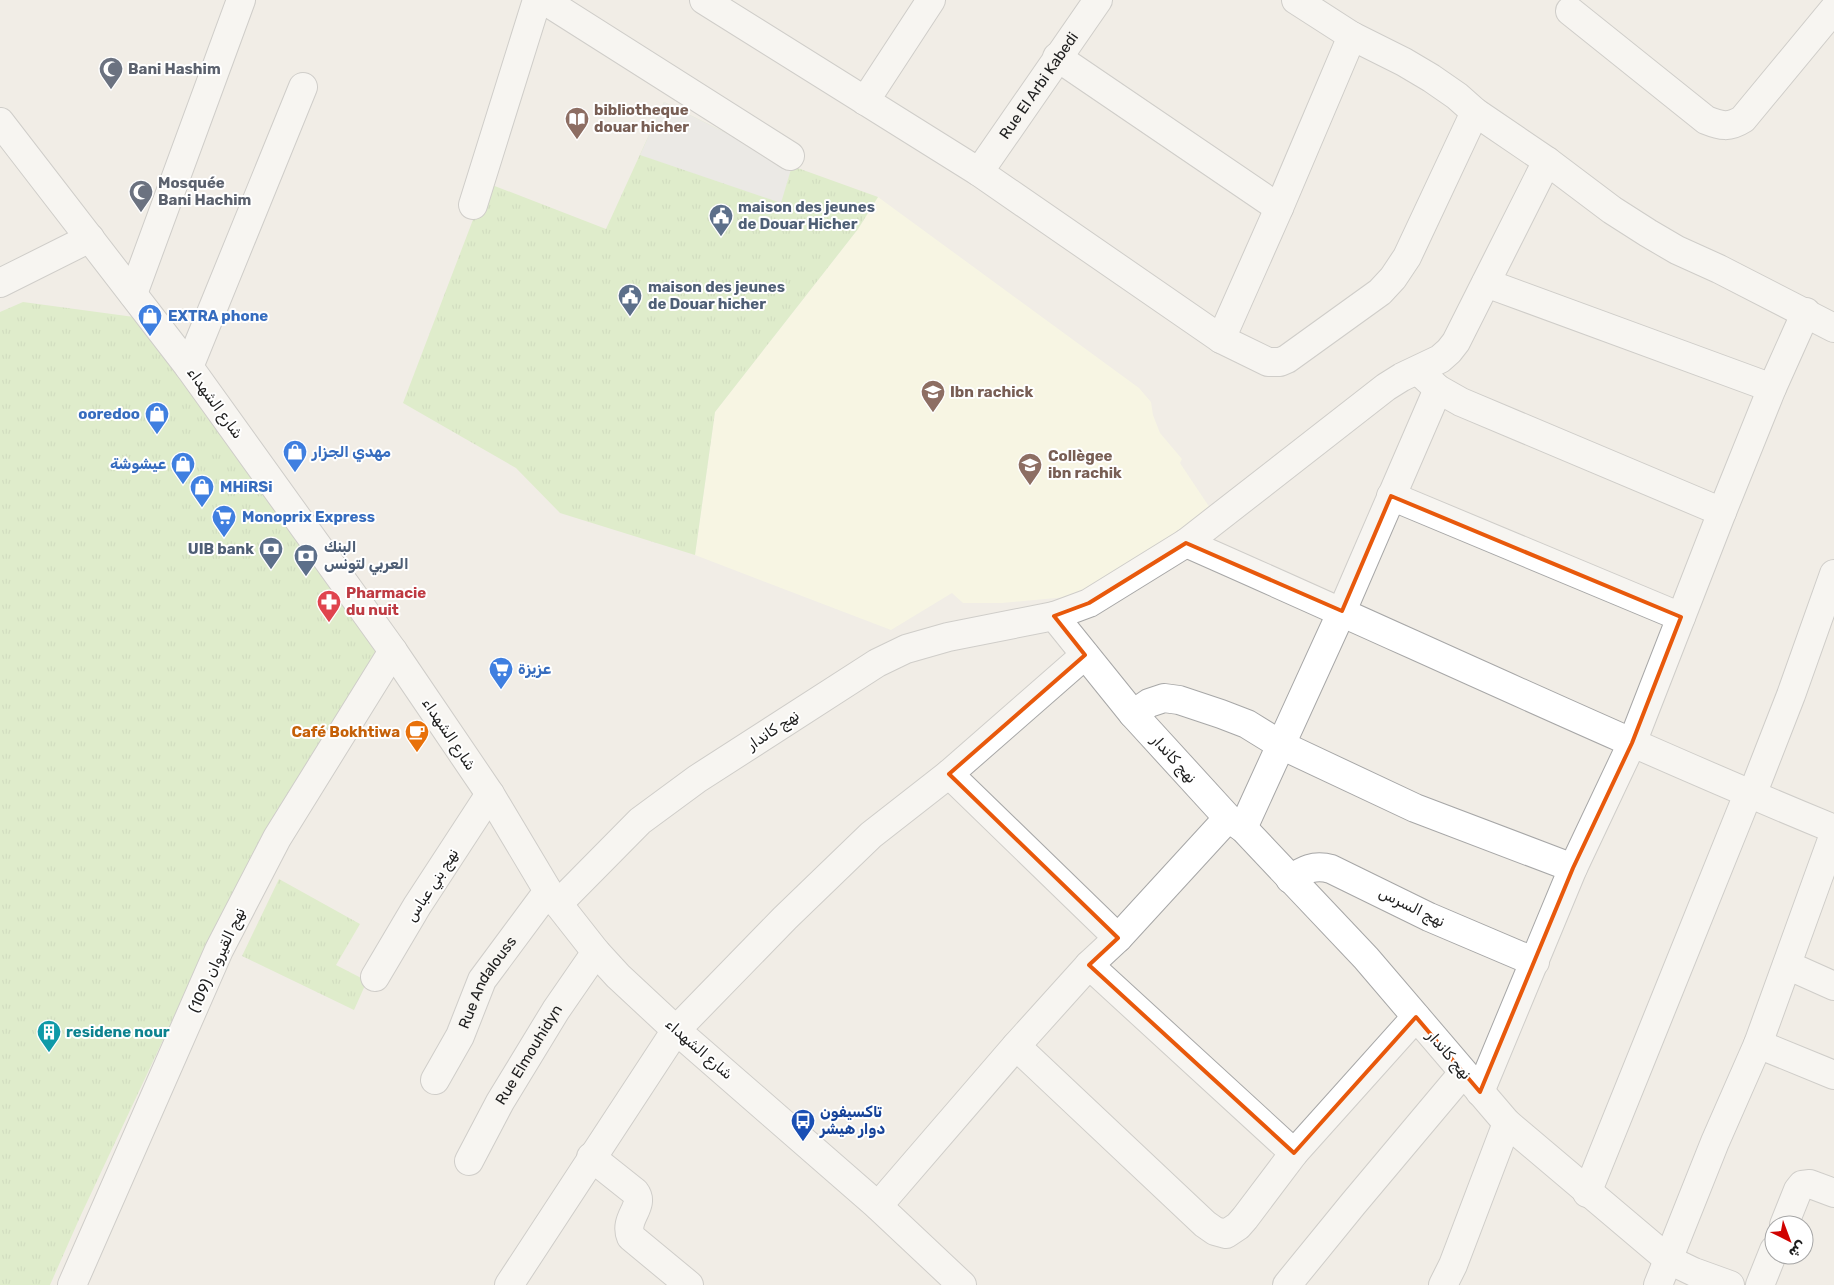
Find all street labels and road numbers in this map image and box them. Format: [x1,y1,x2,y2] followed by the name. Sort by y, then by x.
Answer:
[995,29,1082,143] street label: Rue El Arbi Kabedi
[182,364,247,443] street label: شارع الشهداء
[416,694,480,775] street label: شارع الشهداء
[743,706,804,756] street label: نهج كاندار
[1145,730,1200,788] street label: نهج كاندار
[402,845,465,927] street label: نهج بني عباس
[1375,883,1448,933] street label: نهج السرس
[185,905,251,1016] street label: نهج القيروان (109)
[455,933,520,1031] street label: Rue Andalouss
[492,1001,566,1108] street label: Rue Elmouhidyn
[660,1015,736,1085] street label: شارع الشهداء
[1421,1026,1475,1084] street label: نهج كاندار

